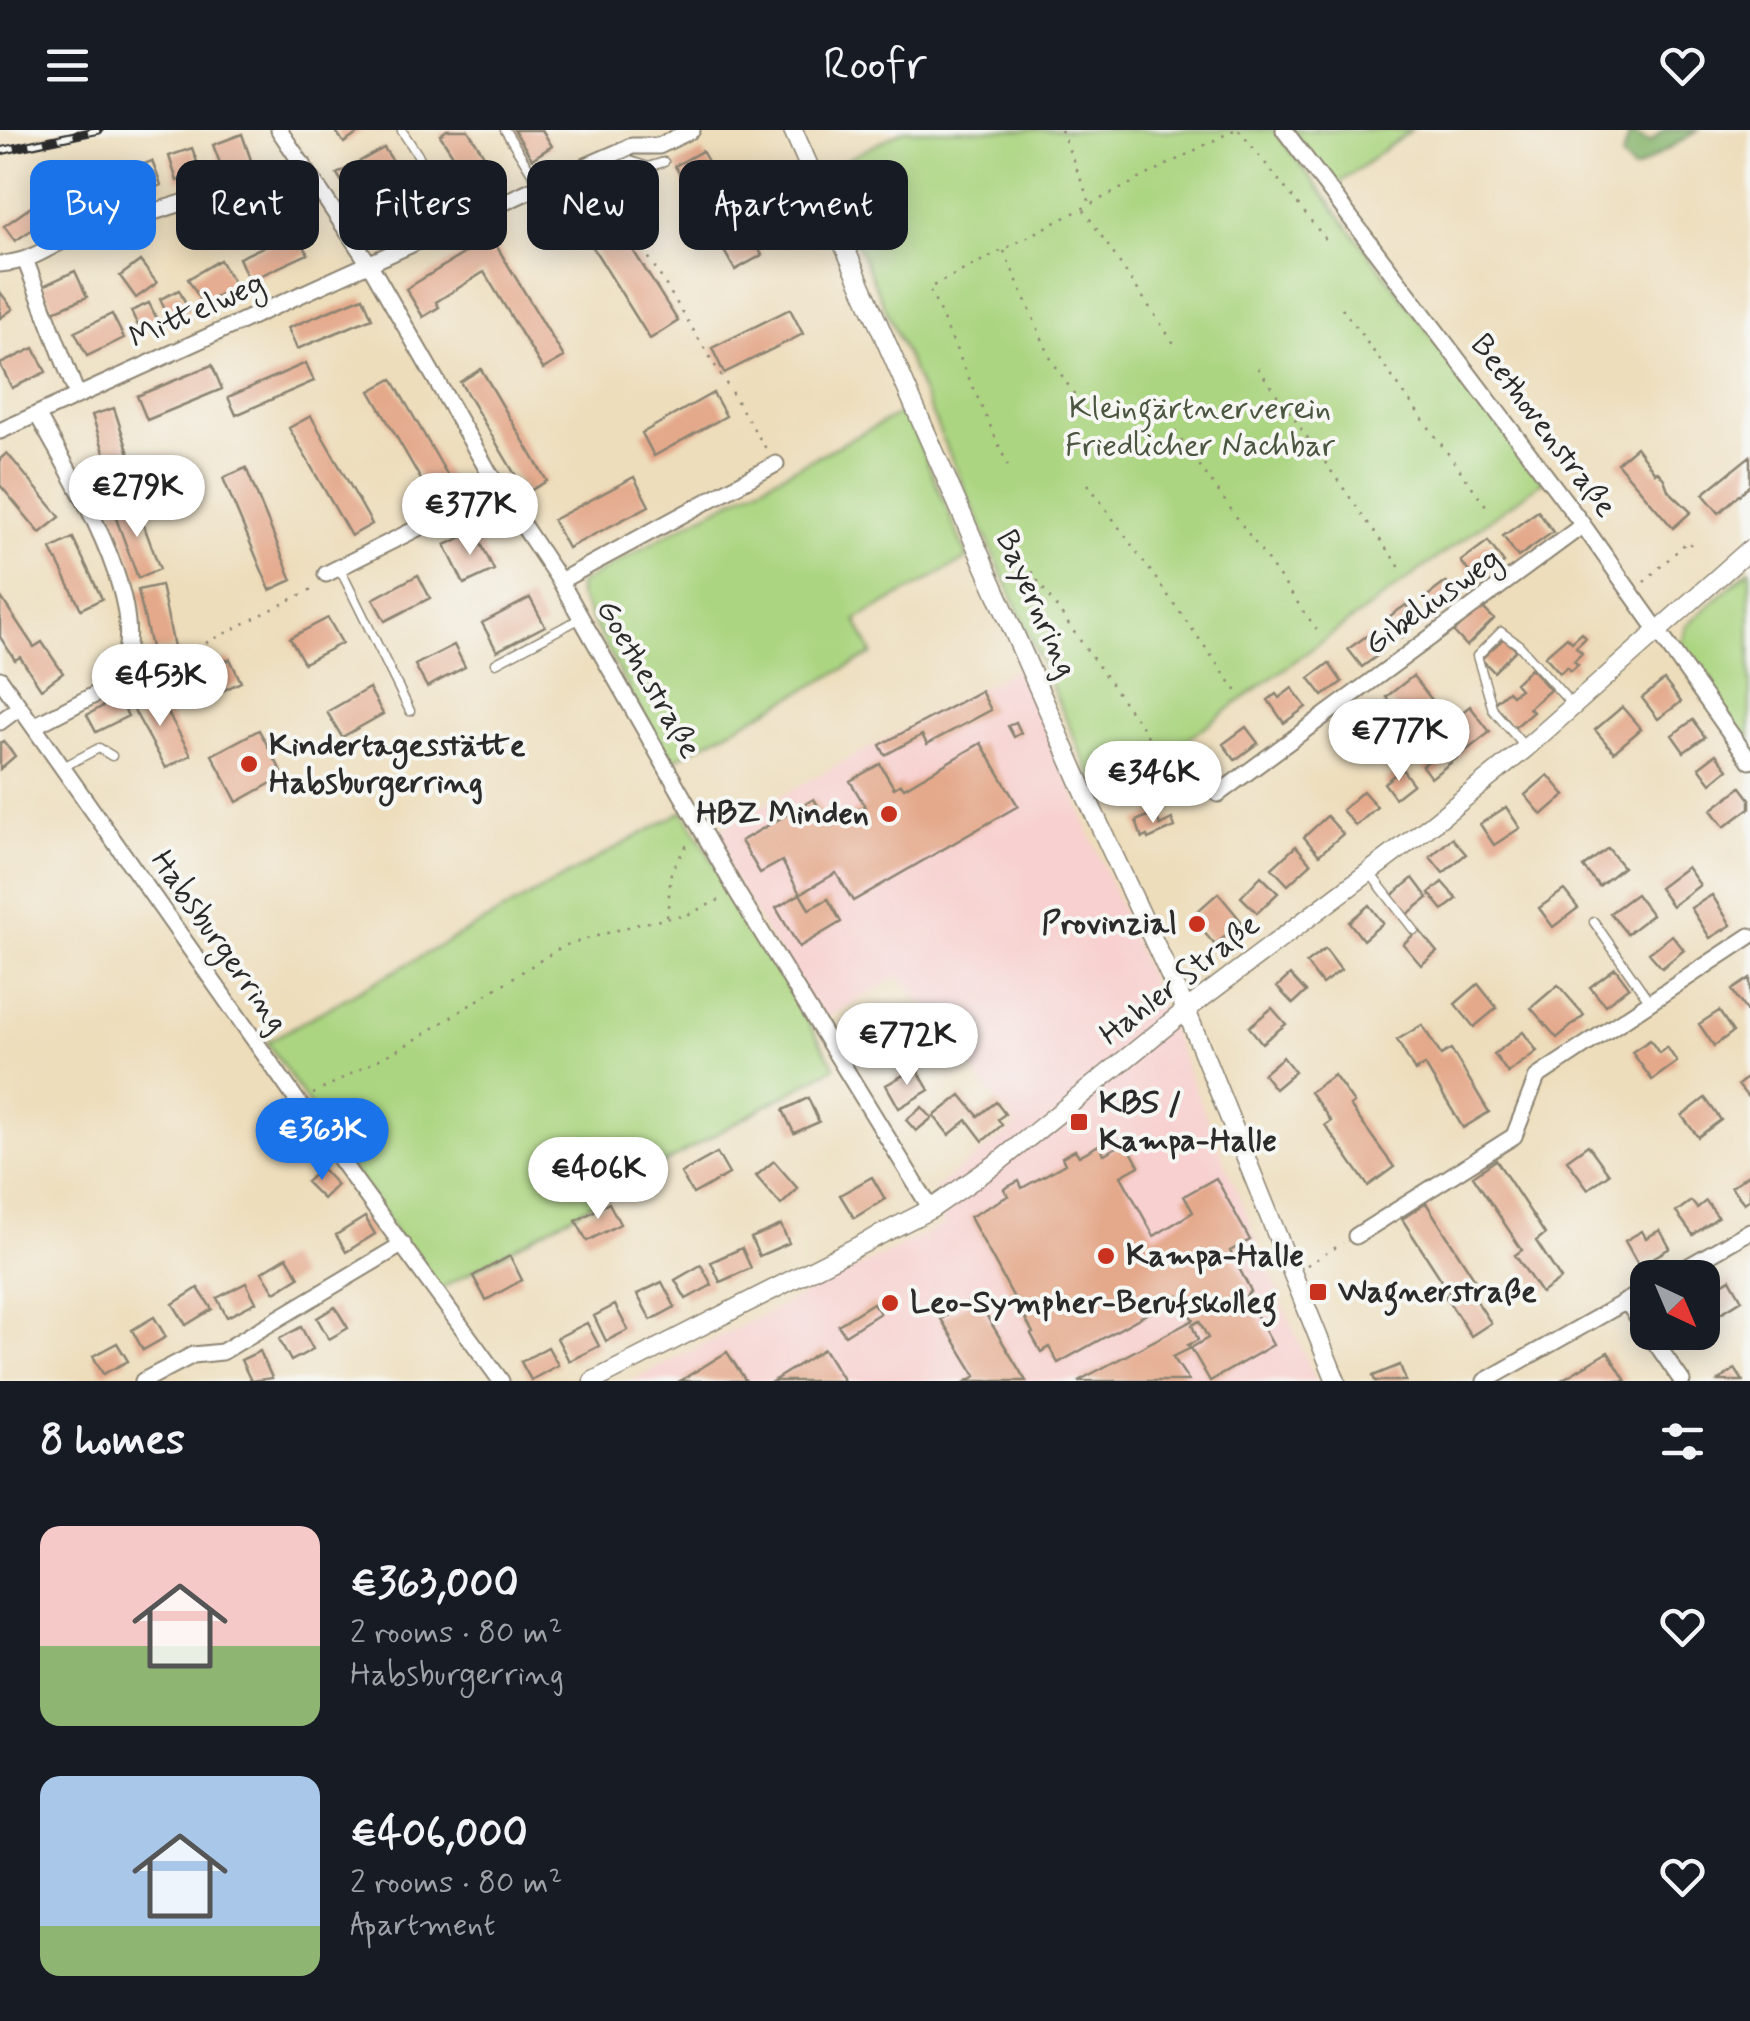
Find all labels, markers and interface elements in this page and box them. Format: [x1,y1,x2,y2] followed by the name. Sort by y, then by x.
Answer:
[823,36,927,95] text: Roofr
[40,38,95,93] icon: menu
[1655,38,1710,93] icon: heart
[30,160,156,250] chip: Buy
[176,160,319,250] chip: Rent
[339,160,507,250] chip: Filters
[527,160,659,250] chip: New
[679,160,908,250] chip: Apartment
[123,263,272,361] street label: Mittelweg
[1460,326,1626,526] street label: Beethovenstraße
[1065,388,1336,467] park label: Kleingärtnerverein Friedlicher Nachbar
[67,455,207,540] pin: €279K
[91,466,183,508] text: €279K
[400,473,540,558] pin: €377K
[424,484,516,526] text: €377K
[985,524,1087,684] street label: Bayernring
[1356,538,1511,667] street label: Gibeliusweg
[585,592,711,766] street label: Goethestraße
[90,644,230,729] pin: €453K
[114,655,206,697] text: €453K
[1329,699,1469,784] pin: €777K
[1351,710,1447,752] text: €777K
[269,725,526,807] place label: Kindertagesstätte Habsburgerring
[1083,741,1223,826] pin: €346K
[1107,752,1199,794] text: €346K
[238,753,260,775] marker: Kindertagesstätte Habsburgerring
[696,793,869,835] place label: HBZ Minden
[878,803,900,825] marker: HBZ Minden
[139,842,298,1043] street label: Habsburgerring
[1041,903,1177,945] place label: Provinzial
[1091,904,1269,1056] street label: Hahler Straße
[1186,913,1208,935] marker: Provinzial
[837,1003,977,1088] pin: €772K
[858,1014,956,1056] text: €772K
[1099,1083,1277,1162] place label: KBS / Kampa-Halle
[252,1098,392,1183] pin: €363K
[278,1109,366,1151] text: €363K
[1068,1111,1090,1133] marker: KBS / Kampa-Halle
[528,1137,668,1222] pin: €406K
[550,1148,646,1190] text: €406K
[1126,1235,1304,1277] place label: Kampa-Halle
[1095,1245,1117,1267] marker: Kampa-Halle
[1630,1260,1720,1350] north arrow
[1630,1260,1720,1350] map controls
[1338,1271,1537,1317] place label: Wagnerstraße
[1307,1281,1329,1303] marker: Wagnerstraße
[910,1282,1277,1328] place label: Leo-Sympher-Berufskolleg
[879,1292,901,1314] marker: Leo-Sympher-Berufskolleg
[40,1414,185,1469] text: 8 homes
[1655,1414,1710,1469] icon: filters
[350,1557,519,1612] text: €363,000
[120,1566,240,1686] icon: home
[1655,1599,1710,1654] icon: heart
[350,1612,563,1654] text: 2 rooms · 80 m²
[350,1654,564,1696] text: Habsburgerring
[350,1807,528,1862] text: €406,000
[120,1816,240,1936] icon: home
[1655,1849,1710,1904] icon: heart
[350,1862,563,1904] text: 2 rooms · 80 m²
[350,1904,495,1946] text: Apartment

